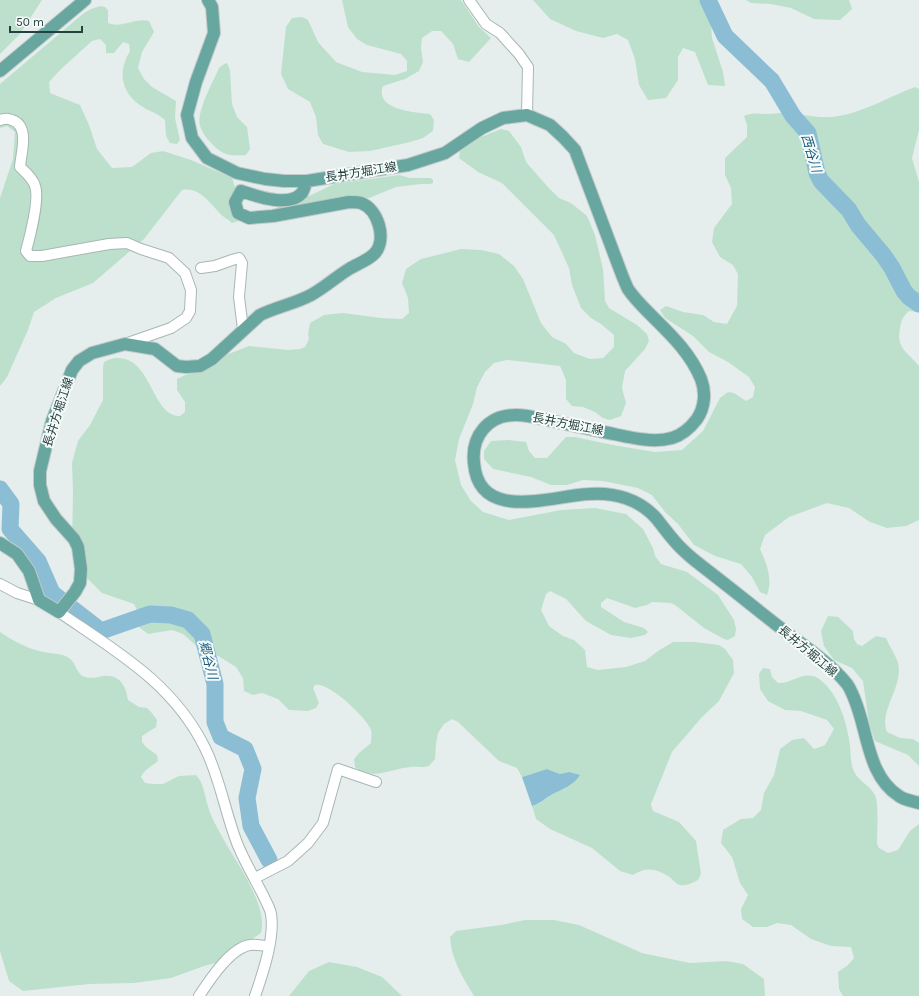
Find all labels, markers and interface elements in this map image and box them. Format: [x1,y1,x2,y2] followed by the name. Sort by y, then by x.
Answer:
[10,8,82,34] scale bar
[16,15,44,29] text: 50 m
[799,132,825,176] water label: 西谷川
[324,159,398,185] street label: 長井方堀江線
[40,376,76,448] street label: 長井方堀江線
[531,410,605,438] street label: 長井方堀江線
[776,622,840,680] street label: 長井方堀江線
[197,639,221,683] water label: 郷谷川

